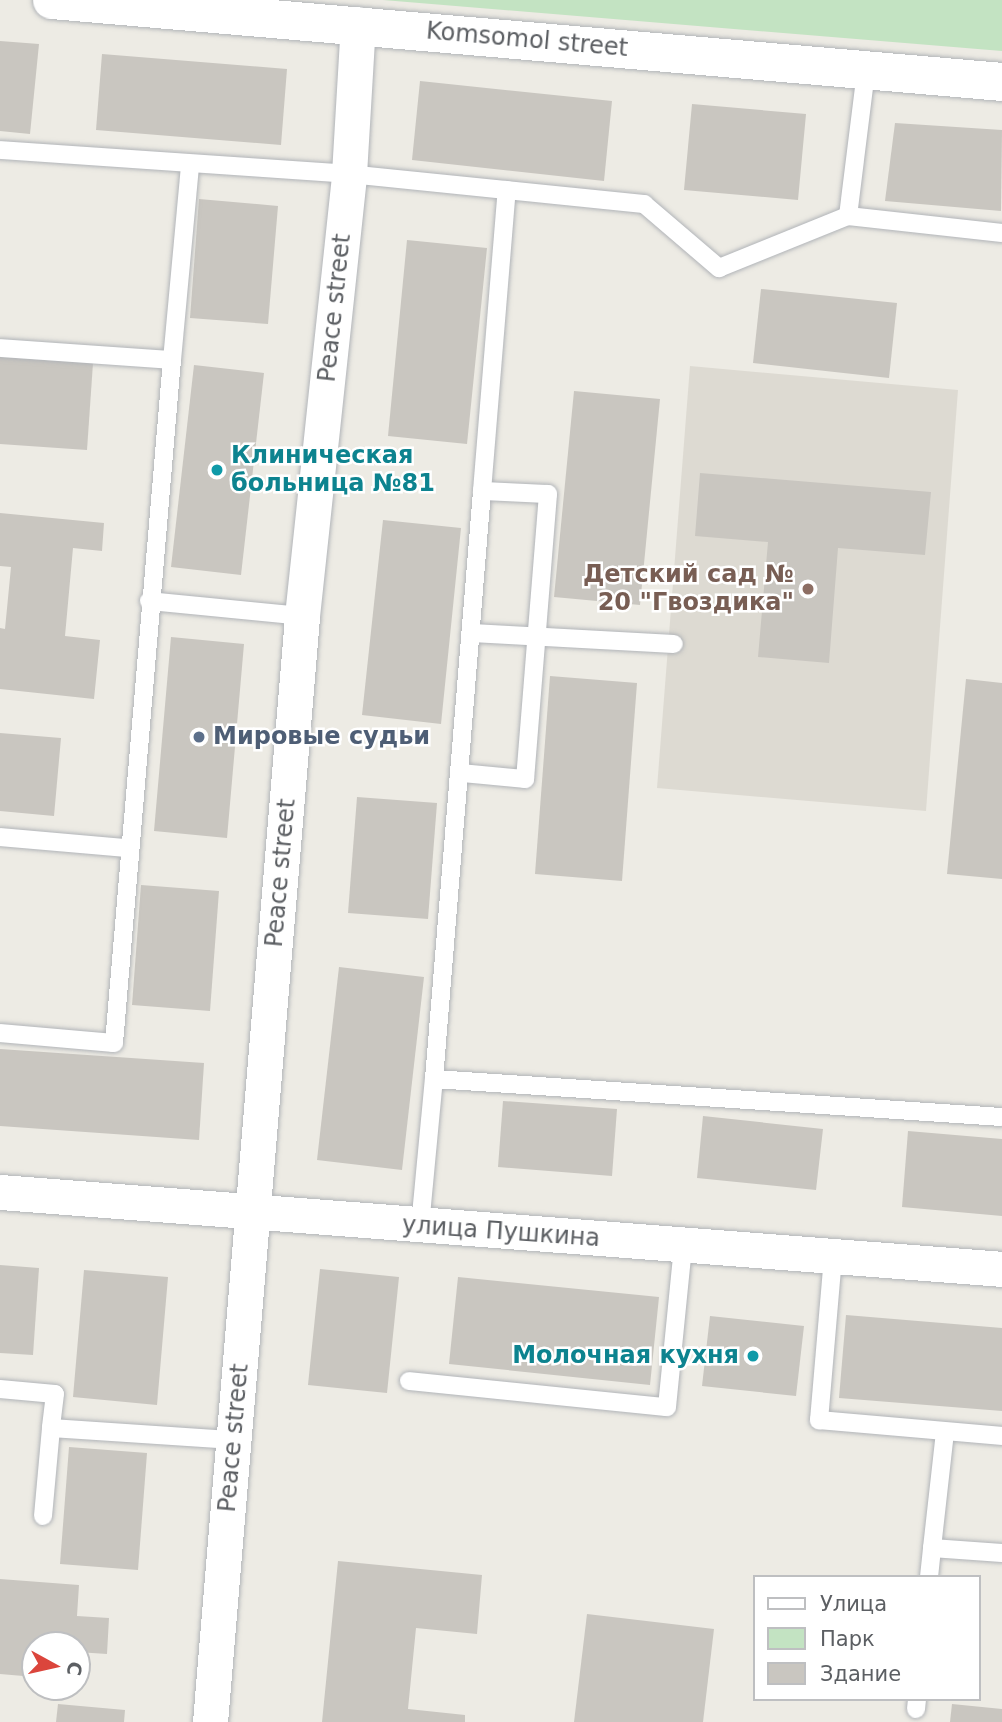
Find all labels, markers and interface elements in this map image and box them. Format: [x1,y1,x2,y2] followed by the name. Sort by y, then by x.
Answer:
[425,17,629,63] street label: Komsomol street
[313,232,357,384] street label: Peace street
[231,442,435,498] place label: Клиническая больница №81
[209,462,225,478] marker: Клиническая больница №81
[583,561,794,617] place label: Детский сад № 20 "Гвоздика"
[800,581,816,597] marker: Детский сад № 20 "Гвоздика"
[213,723,430,751] place label: Мировые судьи
[191,729,207,745] marker: Мировые судьи
[260,798,302,948] street label: Peace street
[401,1211,601,1253] street label: улица Пушкина
[512,1342,739,1370] place label: Молочная кухня
[745,1348,761,1364] marker: Молочная кухня
[213,1363,255,1513] street label: Peace street
[754,1575,981,1701] legend
[820,1592,887,1616] text: Улица
[820,1627,875,1651] text: Парк
[21,1631,91,1701] north arrow
[63,1660,87,1677] text: С
[820,1662,901,1686] text: Здание

